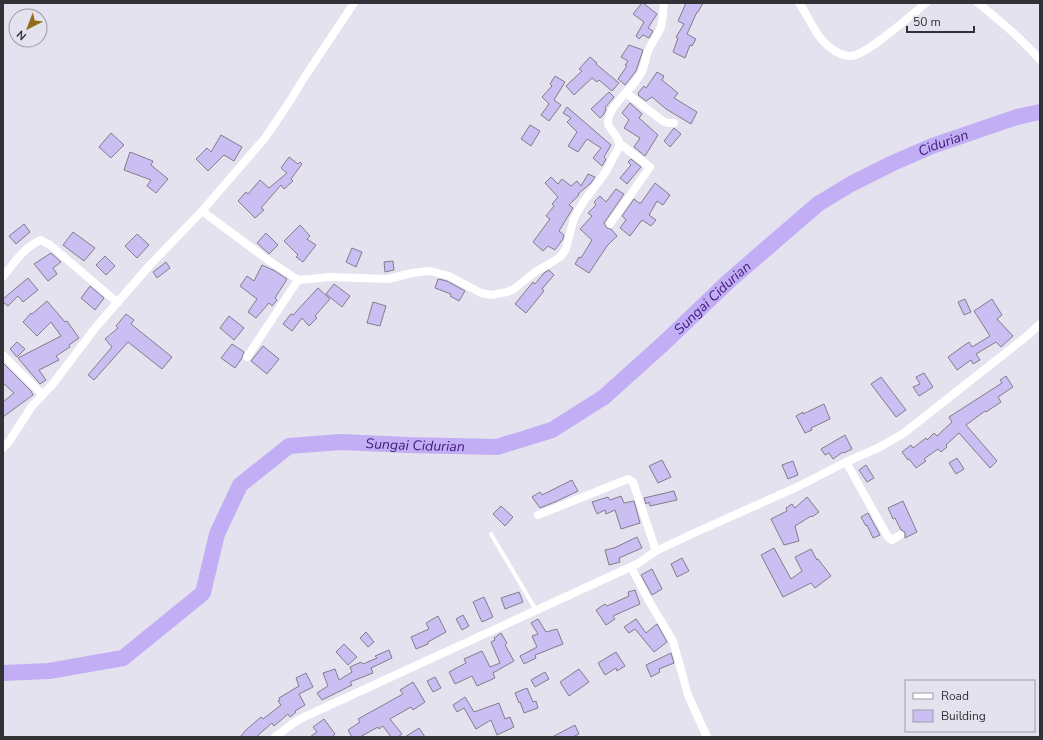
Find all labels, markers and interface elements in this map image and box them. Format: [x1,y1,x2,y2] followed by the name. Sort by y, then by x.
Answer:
[8,8,48,48] north arrow
[907,8,974,34] scale bar
[913,14,941,30] text: 50 m
[14,27,30,43] text: N
[915,125,971,161] water label: Cidurian
[670,257,755,339] water label: Sungai Cidurian
[365,434,465,456] water label: Sungai Cidurian
[905,680,1035,732] legend
[941,688,969,704] text: Road
[941,708,986,724] text: Building

